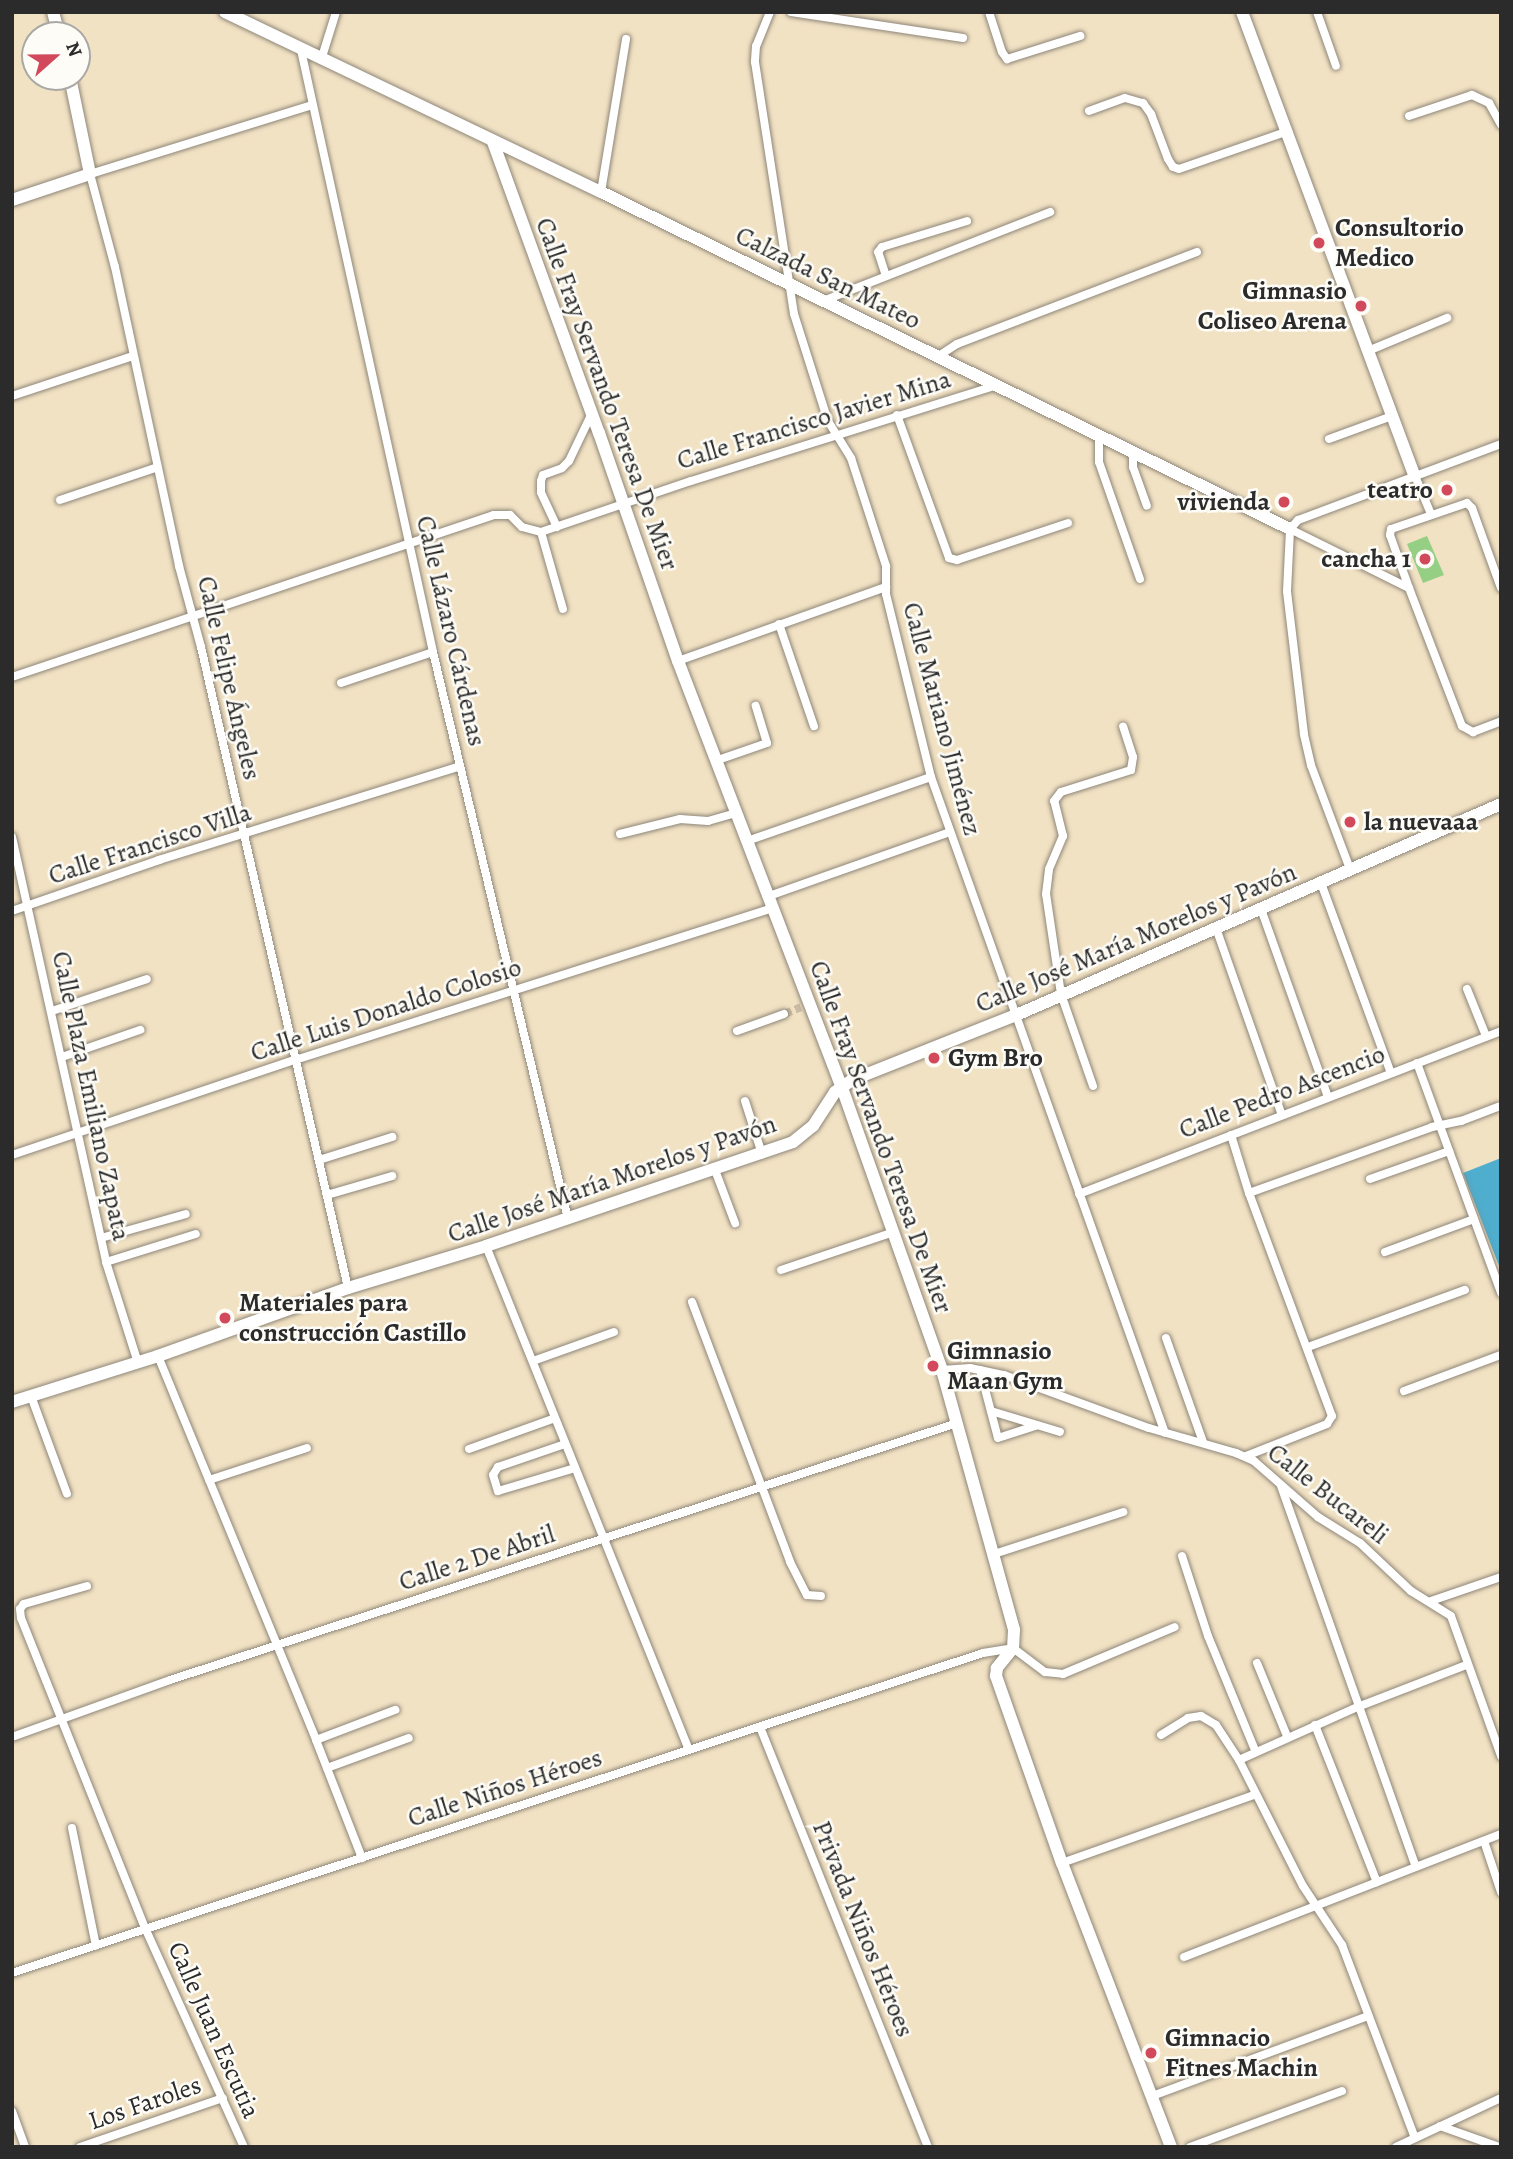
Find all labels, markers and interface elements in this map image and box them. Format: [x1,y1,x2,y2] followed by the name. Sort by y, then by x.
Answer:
[21,21,91,91] north arrow
[59,38,88,60] text: N
[1335,212,1464,274] place label: Consultorio Medico
[529,214,685,574] street label: Calle Fray Servando Teresa De Mier
[730,220,926,336] street label: Calzada San Mateo
[1309,233,1329,253] marker: Consultorio Medico
[1198,275,1347,336] place label: Gimnasio Coliseo Arena
[1353,298,1369,314] marker: Gimnasio Coliseo Arena
[673,363,955,477] street label: Calle Francisco Javier Mina
[1367,474,1433,506] place label: teatro
[1439,482,1455,498] marker: teatro
[1177,486,1270,518] place label: vivienda
[1276,494,1292,510] marker: vivienda
[409,513,493,749] street label: Calle Lázaro Cárdenas
[1321,543,1411,575] place label: cancha 1
[1417,551,1433,567] marker: cancha 1
[190,573,268,783] street label: Calle Felipe Ángeles
[896,599,988,839] street label: Calle Mariano Jiménez
[45,797,255,891] street label: Calle Francisco Villa
[1364,806,1478,838] place label: la nuevaaa
[1342,814,1358,830] marker: la nuevaaa
[971,856,1301,1020] street label: Calle José María Morelos y Pavón
[45,948,137,1244] street label: Calle Plaza Emiliano Zapata
[247,951,525,1069] street label: Calle Luis Donaldo Colosio
[803,957,959,1317] street label: Calle Fray Servando Teresa De Mier
[1175,1038,1389,1146] street label: Calle Pedro Ascencio
[948,1042,1043,1074] place label: Gym Bro
[926,1050,942,1066] marker: Gym Bro
[444,1108,780,1250] street label: Calle José María Morelos y Pavón
[239,1287,466,1348] place label: Materiales para construcción Castillo
[217,1310,233,1326] marker: Materiales para construcción Castillo
[947,1335,1063,1396] place label: Gimnasio Maan Gym
[925,1358,941,1374] marker: Gimnasio Maan Gym
[1261,1437,1395,1551] street label: Calle Bucareli
[395,1518,559,1598] street label: Calle 2 De Abril
[404,1742,606,1834] street label: Calle Niños Héroes
[805,1816,921,2042] street label: Privada Niños Héroes
[161,1937,267,2123] street label: Calle Juan Escutia
[1165,2022,1318,2084] place label: Gimnacio Fitnes Machin
[1143,2045,1159,2061] marker: Gimnacio Fitnes Machin
[85,2069,205,2137] street label: Los Faroles

